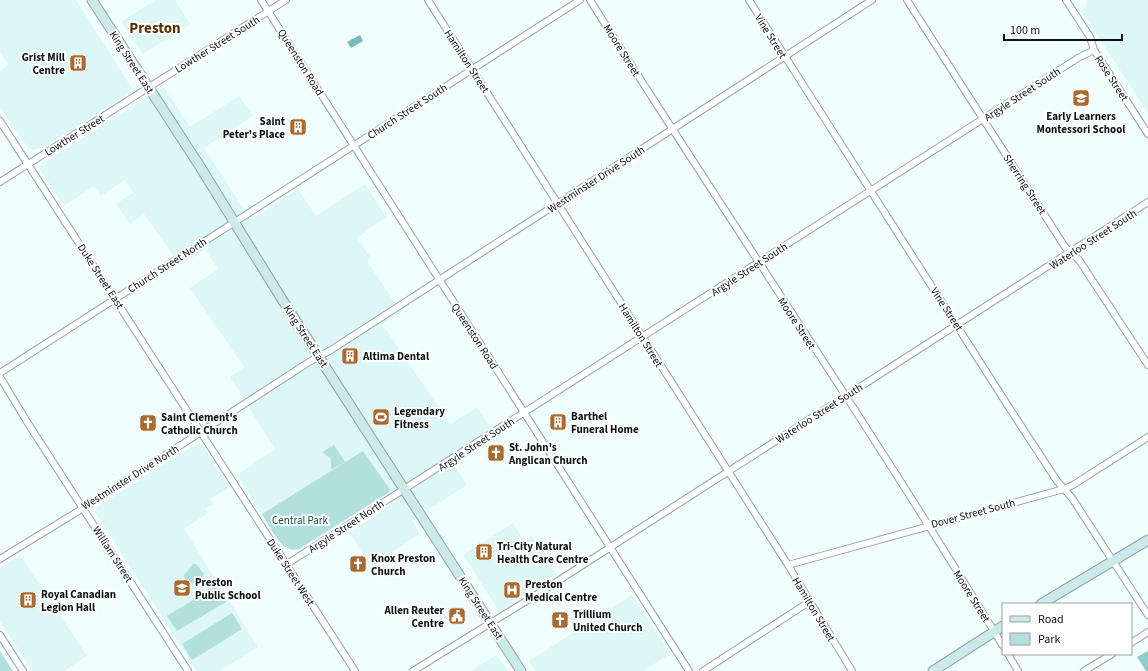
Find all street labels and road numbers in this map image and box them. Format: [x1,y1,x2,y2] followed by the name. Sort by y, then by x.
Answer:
[751,11,790,62] street label: Vine Street
[172,12,263,77] street label: Lowther Street South
[600,21,644,79] street label: Moore Street
[274,26,327,98] street label: Queenston Road
[441,27,493,96] street label: Hamilton Street
[106,28,158,97] street label: King Street East
[1091,52,1132,104] street label: Rose Street
[981,64,1063,125] street label: Argyle Street South
[364,80,450,143] street label: Church Street South
[42,111,107,160] street label: Lowther Street
[545,142,648,216] street label: Westminster Drive South
[1000,151,1050,218] street label: Sherring Street
[1047,206,1140,273] street label: Waterloo Street South
[125,234,210,297] street label: Church Street North
[708,239,790,300] street label: Argyle Street South
[74,241,127,312] street label: Duke Street East
[927,284,967,334] street label: Vine Street
[774,295,819,352] street label: Moore Street
[448,300,502,372] street label: Queenston Road
[615,300,666,370] street label: Hamilton Street
[280,302,332,371] street label: King Street East
[773,380,866,447] street label: Waterloo Street South
[435,414,517,475] street label: Argyle Street South
[79,441,182,513] street label: Westminster Drive North
[929,495,1017,532] street label: Dover Street South
[306,496,387,556] street label: Argyle Street North
[89,523,136,585] street label: William Street
[263,536,318,609] street label: Duke Street West
[950,567,994,625] street label: Moore Street
[455,574,507,643] street label: King Street East
[788,574,839,644] street label: Hamilton Street

